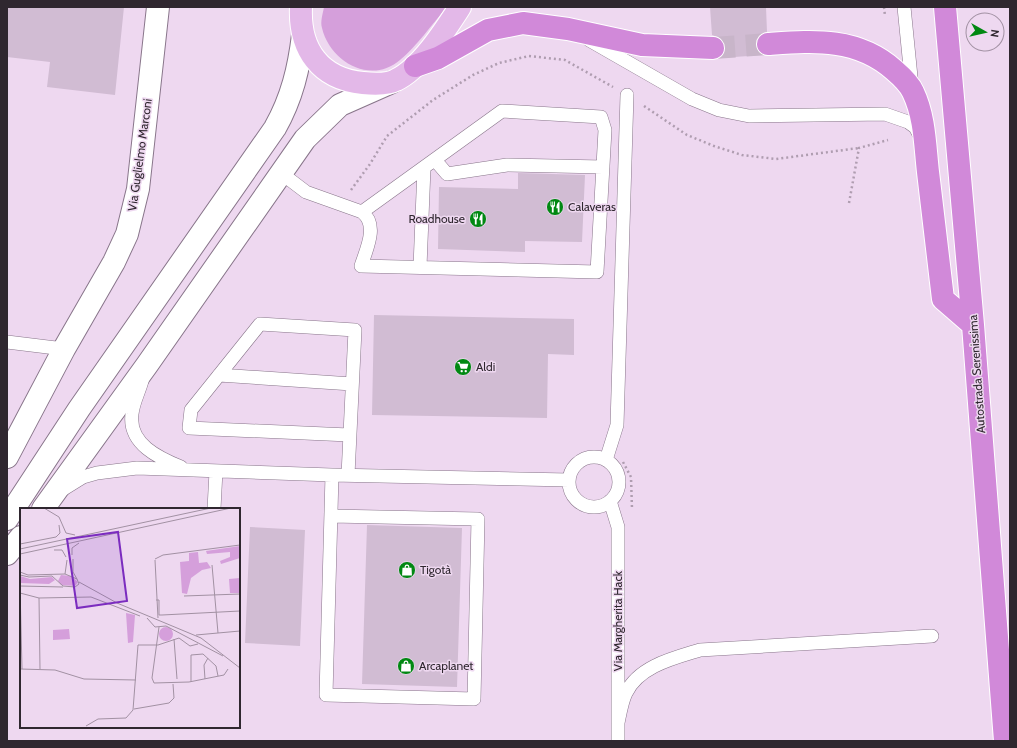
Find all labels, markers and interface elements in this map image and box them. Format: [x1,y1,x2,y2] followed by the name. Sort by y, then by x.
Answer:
[965,12,1005,52] north arrow
[987,29,1002,38] text: N
[124,98,155,212] street label: Via Guglielmo Marconi
[545,197,565,217] restaurant icon: Calaveras
[568,199,616,214] place label: Calaveras
[468,209,488,229] restaurant icon: Roadhouse
[408,211,465,226] place label: Roadhouse
[965,314,988,434] street label: Autostrada Serenissima
[453,357,473,377] supermarket icon: Aldi
[476,359,495,374] place label: Aldi
[20,508,240,728] inset map
[397,560,417,580] shop icon: Tigotà
[420,562,451,577] place label: Tigotà
[610,570,625,671] street label: Via Margherita Hack
[396,656,416,676] shop icon: Arcaplanet
[419,658,473,673] place label: Arcaplanet

